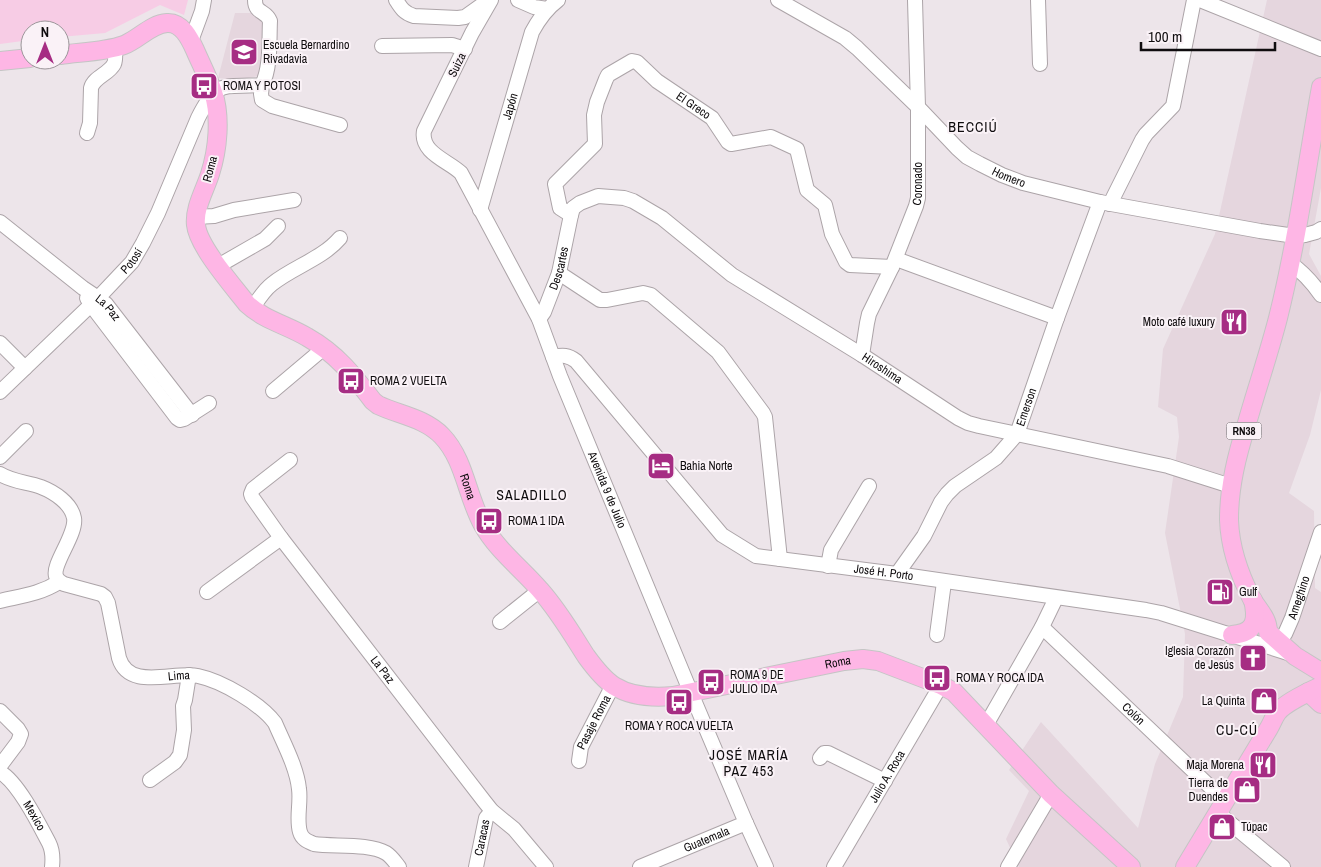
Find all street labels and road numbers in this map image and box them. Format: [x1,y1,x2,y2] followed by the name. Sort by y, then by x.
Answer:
[444,50,470,80] street label: Suiza
[673,88,714,123] street label: El Greco
[499,91,522,121] street label: Japón
[199,154,221,184] street label: Roma
[908,162,926,207] street label: Coronado
[989,163,1028,191] street label: Homero
[117,245,146,277] street label: Potosí
[545,245,572,292] street label: Descartes
[92,291,124,324] street label: La Paz
[859,349,906,388] street label: Hiroshima
[1012,386,1040,428] street label: Emerson
[1226,422,1262,440] road number: RN38
[584,448,630,531] street label: Avenida 9 de Julio
[456,472,480,502] street label: Roma
[853,561,914,584] street label: José H. Porto
[1284,574,1314,622] street label: Ameghino
[823,652,852,673] street label: Roma
[367,653,398,687] street label: La Paz
[167,667,190,685] street label: Lima
[573,692,615,752] street label: Pasaje Roma
[1118,699,1148,728] street label: Colón
[866,747,909,806] street label: Julio A. Roca
[19,798,49,833] street label: Mexico
[470,818,494,857] street label: Caracas
[681,823,732,856] street label: Guatemala

